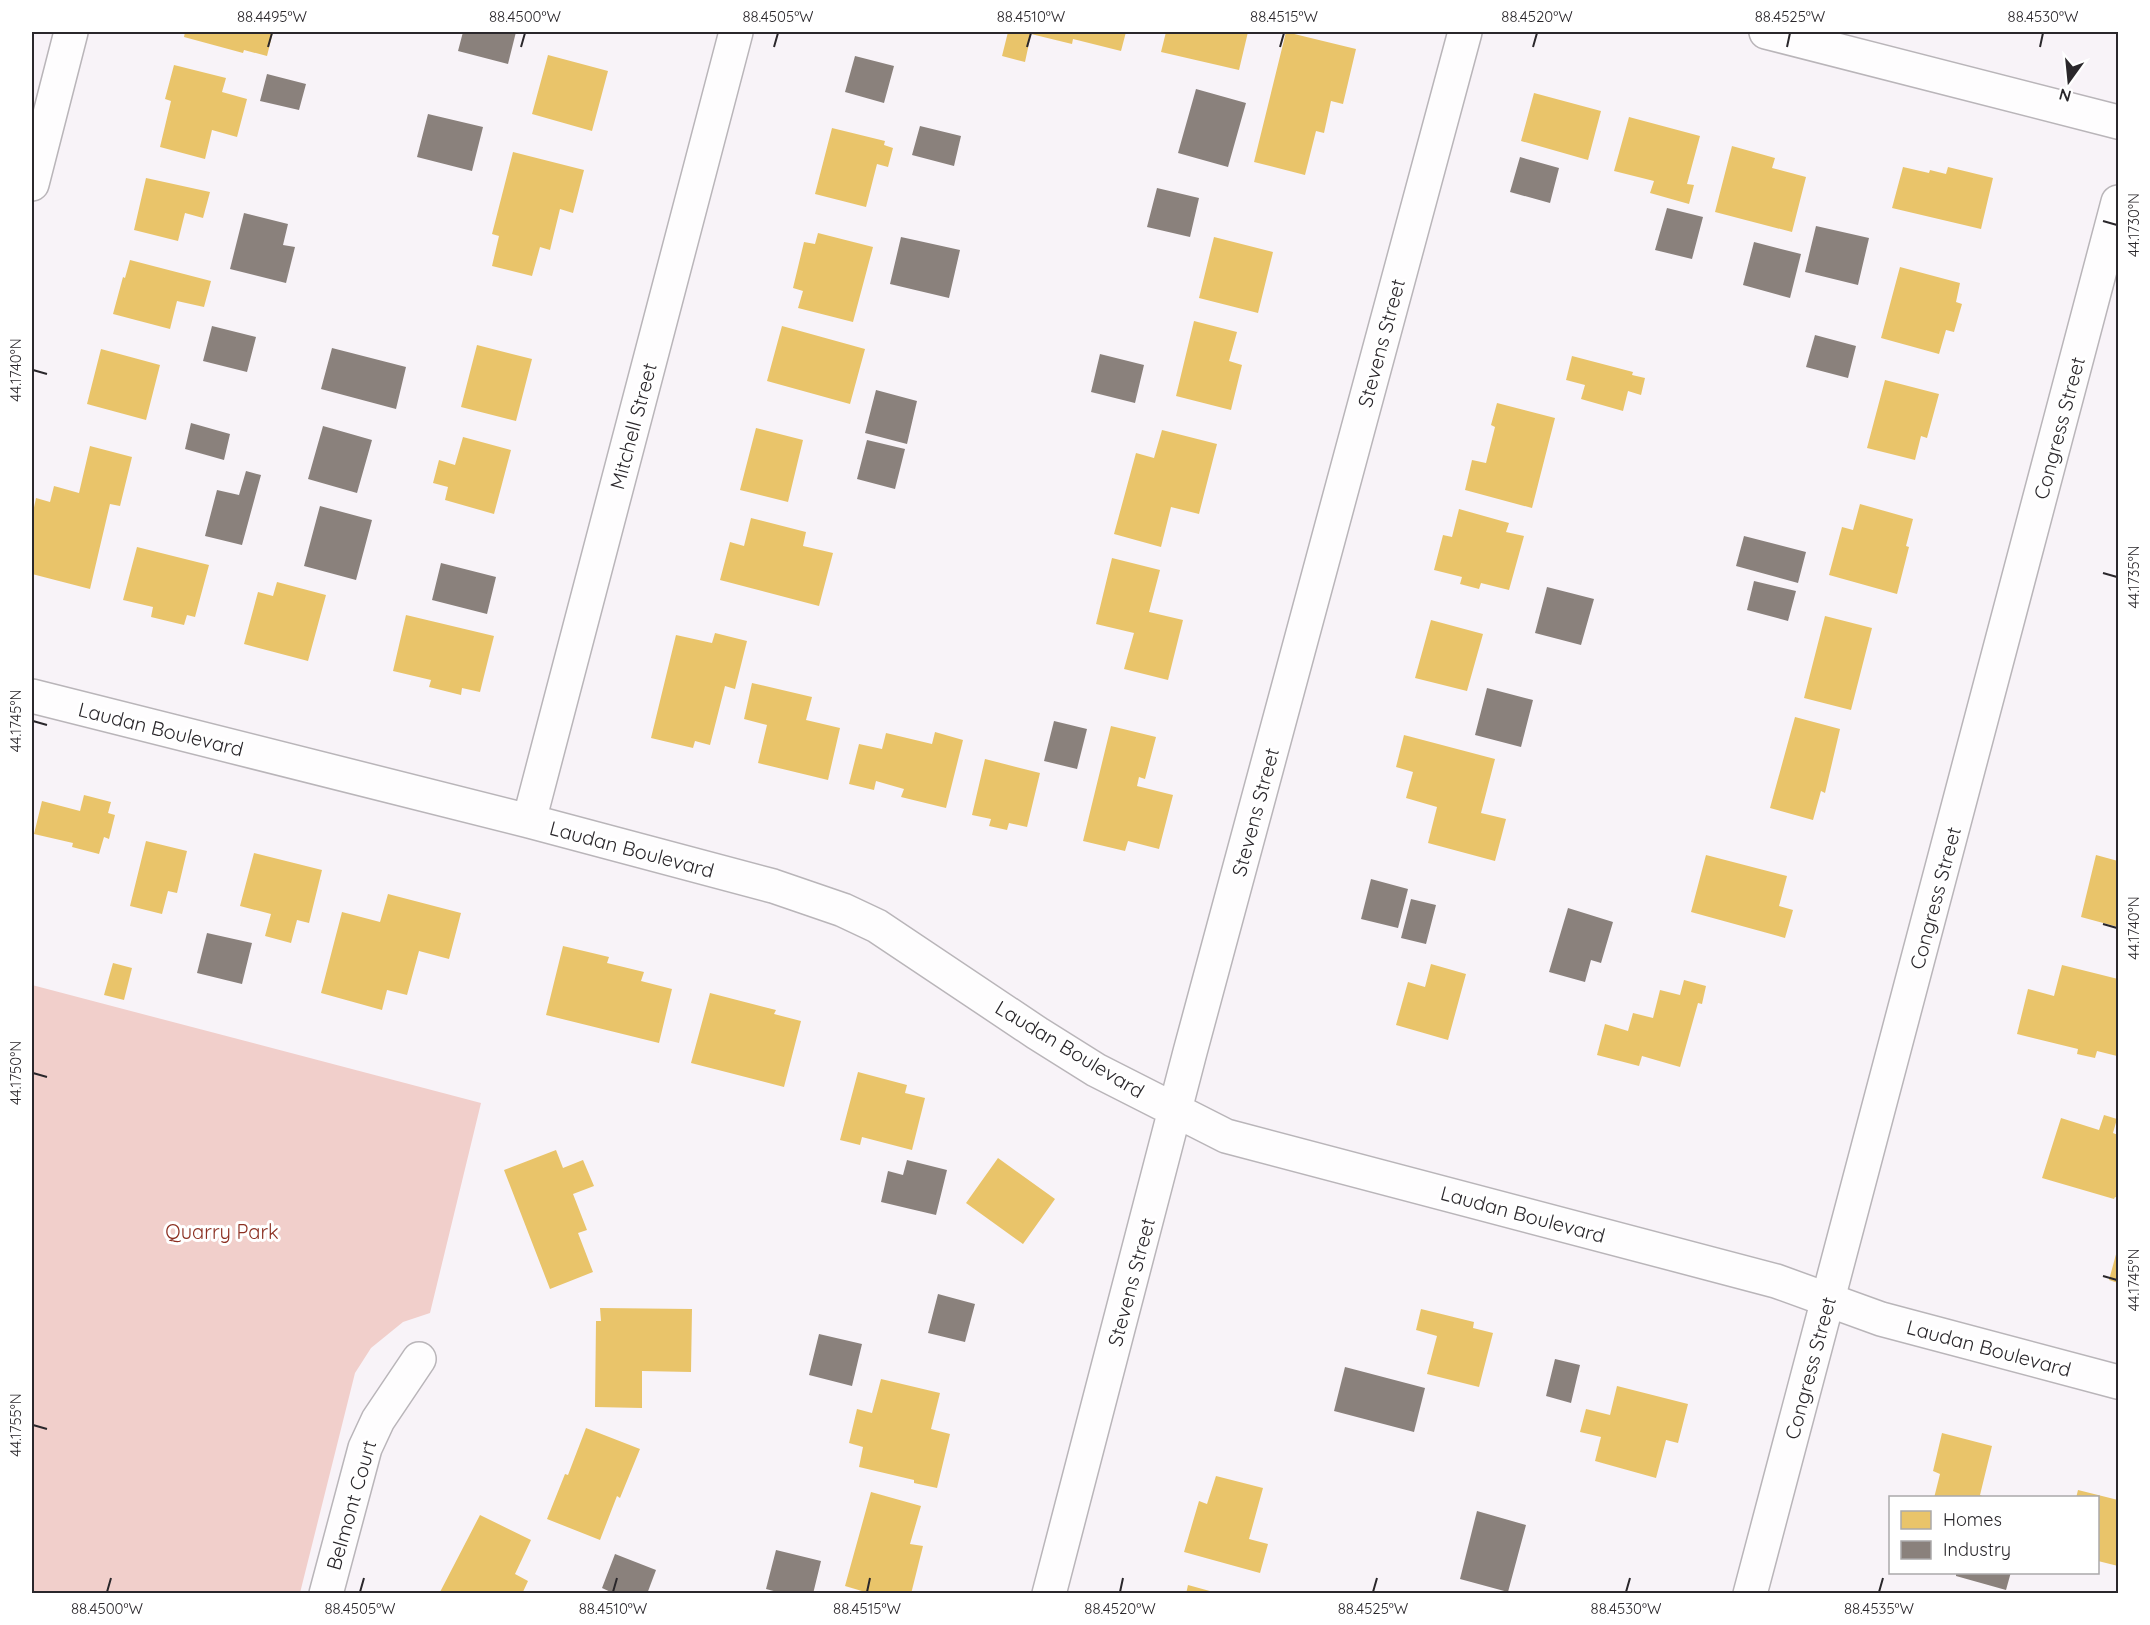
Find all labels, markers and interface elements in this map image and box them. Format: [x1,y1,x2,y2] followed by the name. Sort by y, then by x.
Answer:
[237,7,308,26] text: 88.4495°W
[489,7,561,26] text: 88.4500°W
[742,7,814,26] text: 88.4505°W
[997,7,1066,26] text: 88.4510°W
[1250,7,1318,26] text: 88.4515°W
[1501,7,1573,26] text: 88.4520°W
[1755,7,1826,26] text: 88.4525°W
[2008,7,2079,26] text: 88.4530°W
[2039,51,2099,111] north arrow
[2057,84,2073,107] text: N
[2124,193,2143,257] text: 44.1730°N
[1352,276,1410,410] street label: Stevens Street
[6,338,25,402] text: 44.1740°N
[2028,354,2090,502] street label: Congress Street
[604,360,662,492] street label: Mitchell Street
[2124,545,2143,609] text: 44.1735°N
[6,690,25,752] text: 44.1745°N
[76,696,246,762] street label: Laudan Boulevard
[1226,745,1284,879] street label: Stevens Street
[547,815,717,883] street label: Laudan Boulevard
[1904,824,1966,972] street label: Congress Street
[2124,896,2143,960] text: 44.1740°N
[991,995,1149,1103] street label: Laudan Boulevard
[6,1041,25,1105] text: 44.1750°N
[1438,1180,1608,1248] street label: Laudan Boulevard
[1102,1215,1160,1349] street label: Stevens Street
[165,1219,279,1244] park label: Quarry Park
[2124,1249,2143,1311] text: 44.1745°N
[1779,1294,1841,1442] street label: Congress Street
[1904,1314,2074,1382] street label: Laudan Boulevard
[6,1393,25,1457] text: 44.1755°N
[321,1437,382,1573] street label: Belmont Court
[1889,1496,2099,1574] legend
[1943,1508,2002,1531] text: Homes
[1943,1538,2011,1561] text: Industry
[71,1599,143,1618] text: 88.4500°W
[324,1599,396,1618] text: 88.4505°W
[579,1599,648,1618] text: 88.4510°W
[833,1599,901,1618] text: 88.4515°W
[1084,1599,1156,1618] text: 88.4520°W
[1338,1599,1409,1618] text: 88.4525°W
[1591,1599,1662,1618] text: 88.4530°W
[1844,1599,1915,1618] text: 88.4535°W

